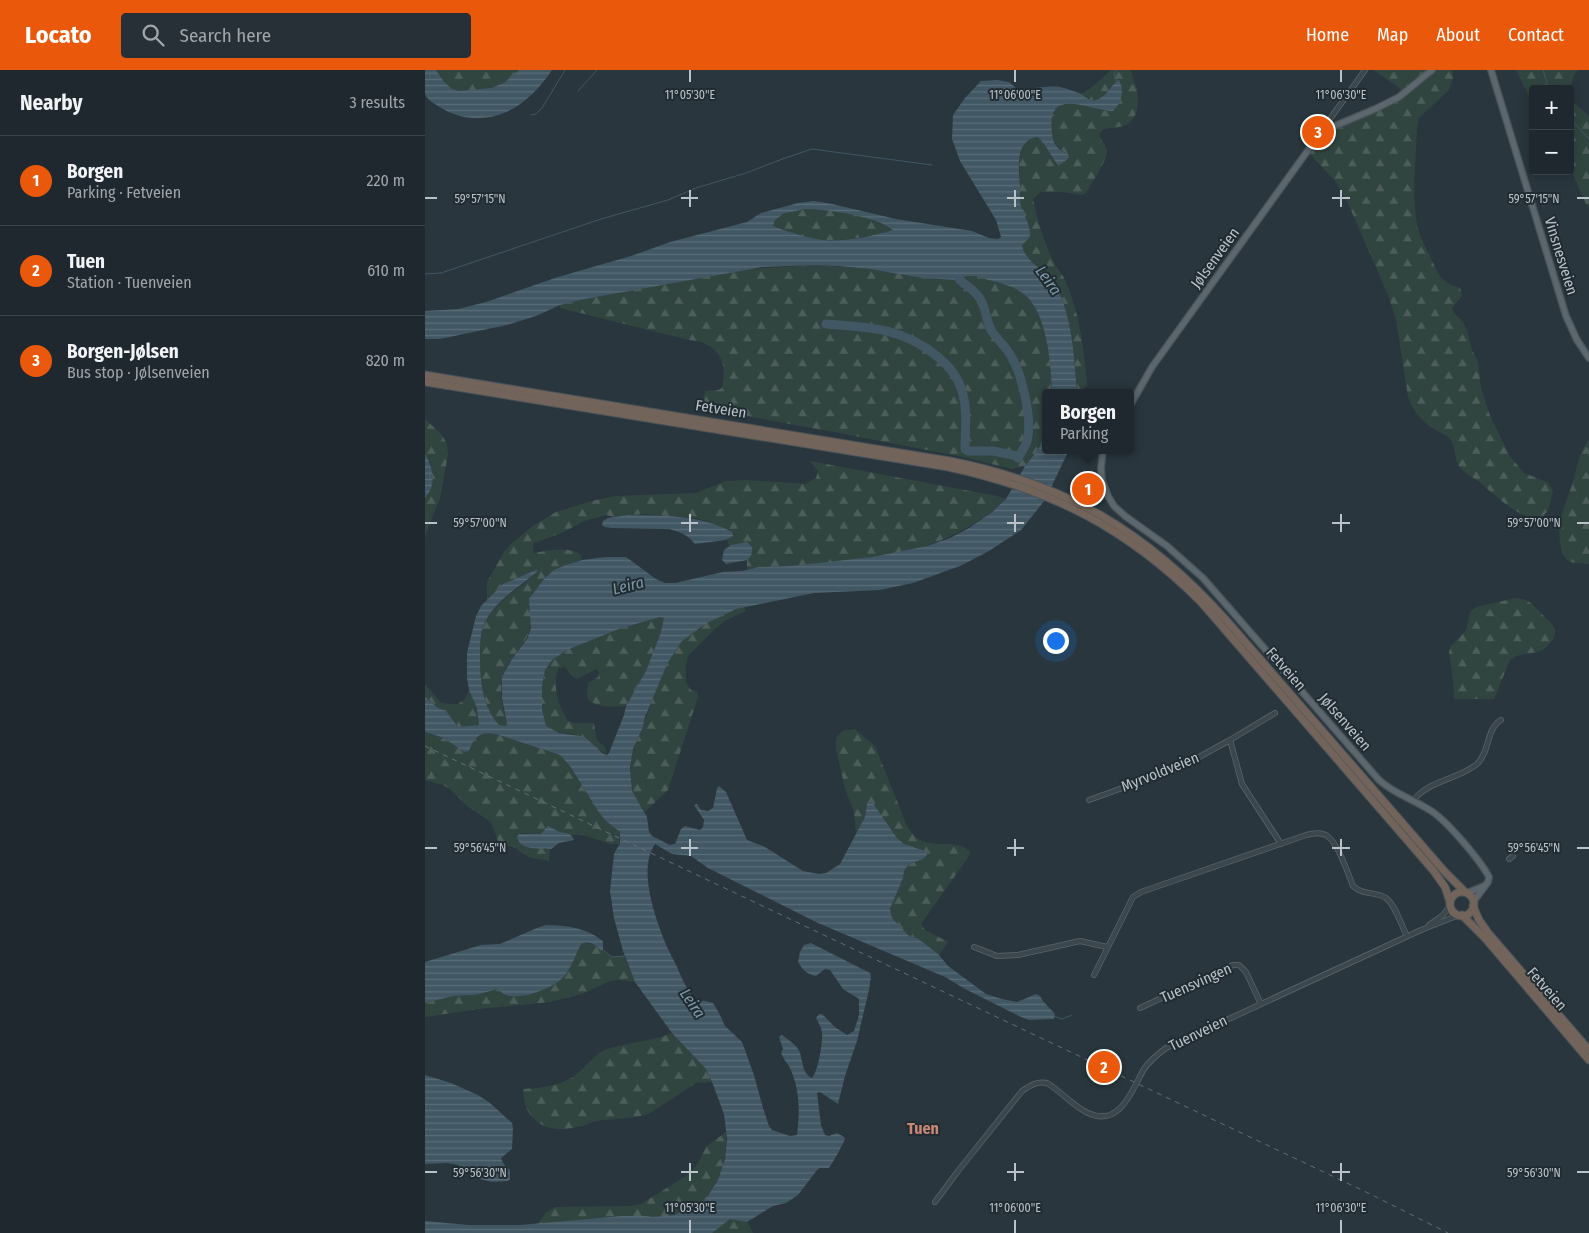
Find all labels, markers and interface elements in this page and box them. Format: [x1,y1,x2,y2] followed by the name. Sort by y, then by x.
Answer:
[121,13,471,58] search box
[25,21,91,49] text: Locato
[139,21,167,49] icon: search
[179,24,271,47] text: Search here
[1306,24,1349,46] text: Home
[1377,24,1408,46] text: Map
[1436,24,1480,46] text: About
[1508,24,1564,46] text: Contact
[1529,85,1574,175] map controls
[1529,85,1574,130] button: +
[665,88,716,102] text: 11°05'30"E
[989,88,1041,102] text: 11°06'00"E
[1316,88,1367,102] text: 11°06'30"E
[20,90,82,116] text: Nearby
[349,93,405,112] text: 3 results
[1302,113,1334,151] pin: 3
[1529,130,1574,175] button: −
[67,160,123,183] text: Borgen
[33,171,39,190] text: 1
[366,171,405,190] text: 220 m
[67,183,181,202] text: Parking · Fetveien
[454,192,506,206] text: 59°57'15"N
[1508,192,1560,206] text: 59°57'15"N
[1541,215,1581,297] street label: Vinsnesveien
[1187,224,1243,292] street label: Jølsenveien
[67,250,105,273] text: Tuen
[32,261,40,280] text: 2
[367,261,405,280] text: 610 m
[1032,262,1066,299] water label: Leira
[67,273,192,292] text: Station · Tuenveien
[67,340,179,363] text: Borgen-Jølsen
[32,351,40,370] text: 3
[366,351,405,370] text: 820 m
[67,363,210,382] text: Bus stop · Jølsenveien
[1042,389,1134,454] popup
[694,396,748,422] street label: Fetveien
[1060,401,1116,424] text: Borgen
[1060,424,1108,443] text: Parking
[1072,470,1104,508] pin: 1
[453,516,507,530] text: 59°57'00"N
[1507,516,1561,530] text: 59°57'00"N
[610,572,646,599] water label: Leira
[1043,628,1069,654] your location
[1262,644,1310,694] street label: Fetveien
[1315,689,1375,755] street label: Jølsenveien
[1119,748,1201,796] street label: Myrvoldveien
[454,841,506,855] text: 59°56'45"N
[1508,841,1560,855] text: 59°56'45"N
[1158,959,1234,1007] street label: Tuensvingen
[1523,964,1571,1014] street label: Fetveien
[676,985,709,1022] water label: Leira
[1166,1011,1230,1055] street label: Tuenveien
[1088,1048,1120,1086] pin: 2
[907,1119,939,1138] district label: Tuen
[453,1166,507,1180] text: 59°56'30"N
[1507,1166,1561,1180] text: 59°56'30"N
[665,1201,716,1215] text: 11°05'30"E
[989,1201,1041,1215] text: 11°06'00"E
[1316,1201,1367,1215] text: 11°06'30"E

